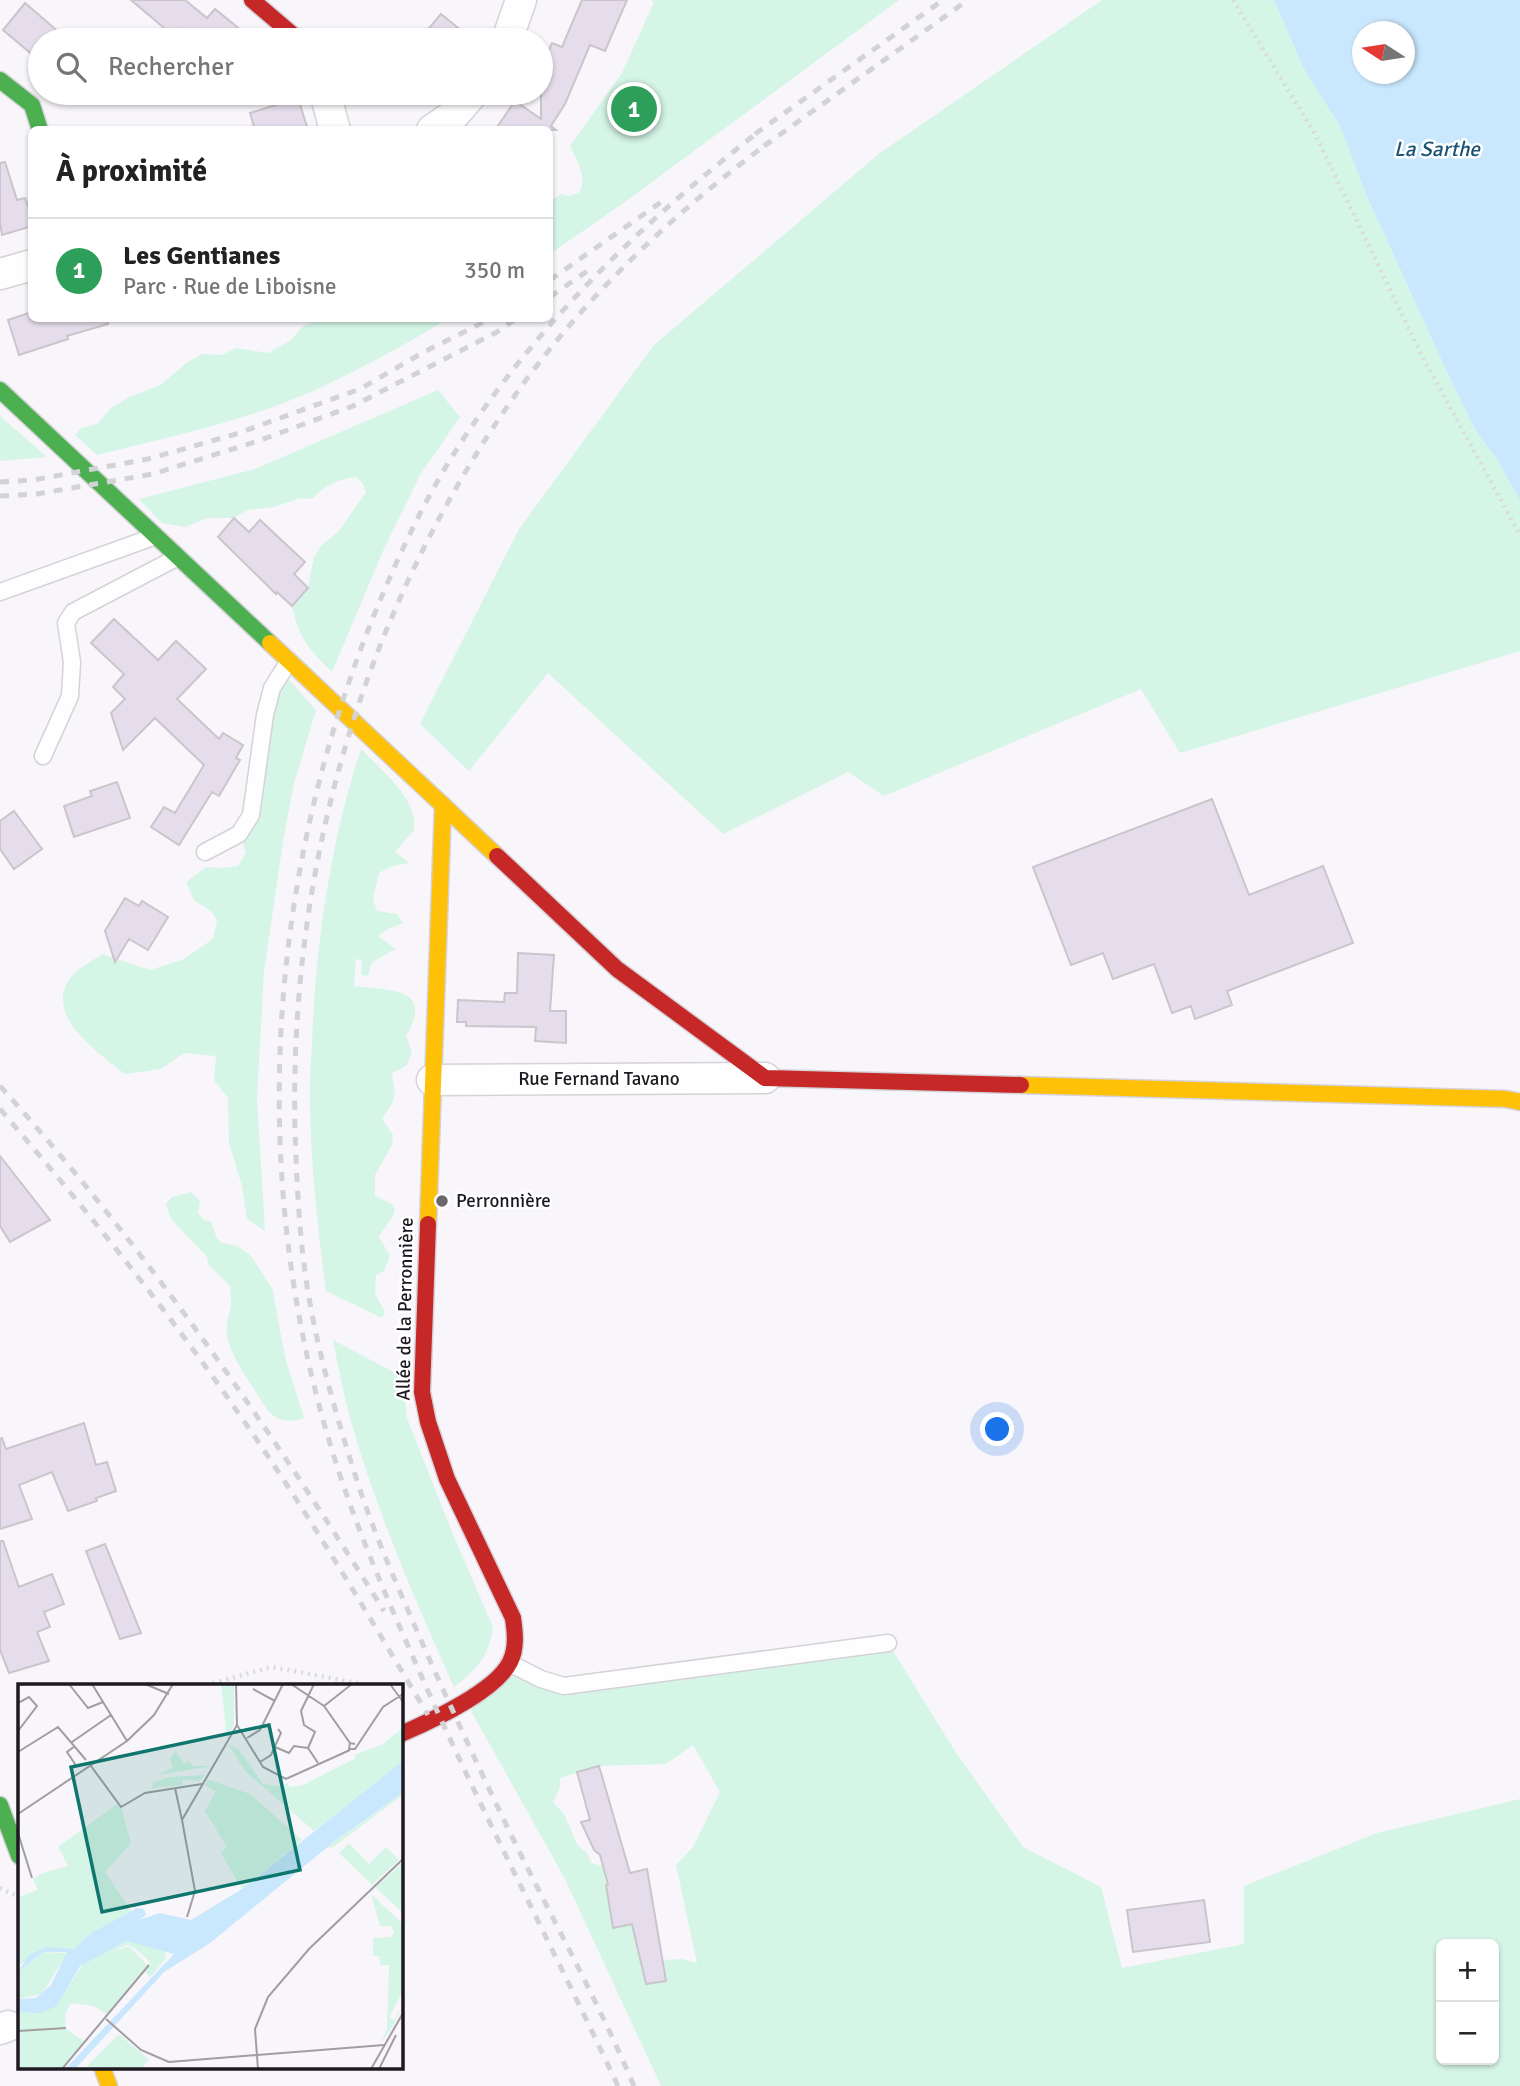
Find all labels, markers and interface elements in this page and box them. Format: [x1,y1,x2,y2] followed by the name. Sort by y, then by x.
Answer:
[1352,21,1415,84] north arrow
[28,28,553,105] search box
[52,48,90,86] icon: search
[108,51,234,83] text: Rechercher
[611,83,657,135] pin: 1
[1394,136,1481,162] water label: La Sarthe
[56,153,207,190] text: À proximité
[123,240,280,272] text: Les Gentianes
[73,256,85,285] text: 1
[464,256,525,285] text: 350 m
[123,272,337,301] text: Parc · Rue de Liboisne
[518,1067,680,1091] street label: Rue Fernand Tavano
[456,1189,551,1213] place label: Perronnière
[434,1193,450,1209] marker: Perronnière
[391,1217,419,1401] street label: Allée de la Perronnière
[980,1412,1014,1446] your location
[18,1684,402,2068] inset map
[1436,1939,1499,2065] map controls
[1436,1939,1499,2002] button: +
[1436,2002,1499,2065] button: −

